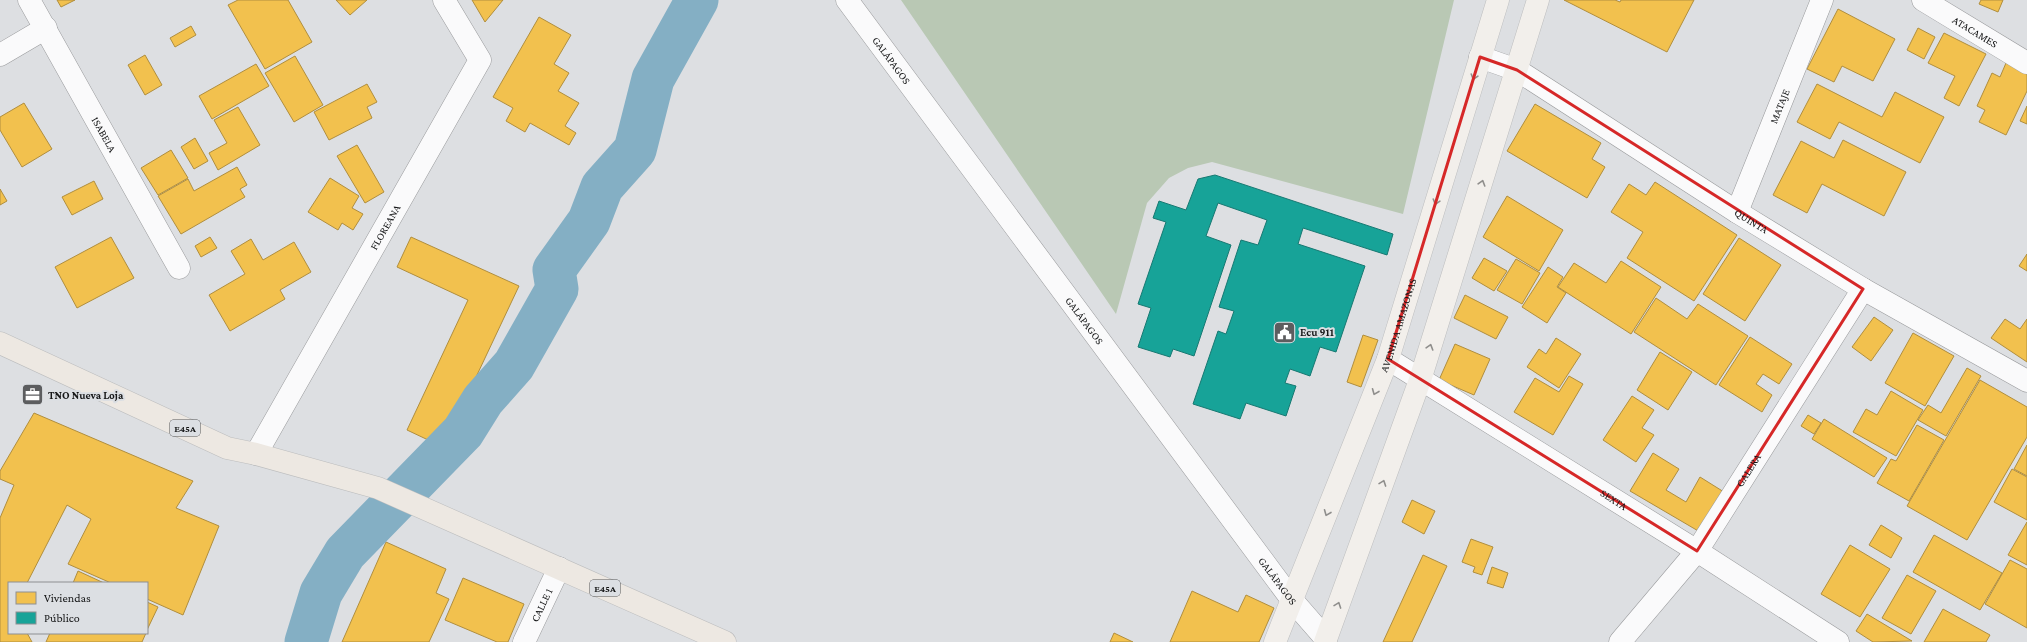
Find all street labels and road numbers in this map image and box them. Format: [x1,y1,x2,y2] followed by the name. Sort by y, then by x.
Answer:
[1950,13,2000,50] street label: ATACAMES
[870,34,913,86] street label: GALÁPAGOS
[1767,87,1792,125] street label: MATAJE
[90,115,119,155] street label: ISABELA
[367,202,403,252] street label: FLOREANA
[1733,206,1771,236] street label: QUINTA
[1377,277,1418,374] street label: AVENIDA AMAZONAS
[1063,294,1106,346] street label: GALÁPAGOS
[170,420,200,436] road number: E45A
[1733,451,1764,489] street label: GALERA
[1598,487,1630,513] street label: SEXTA
[1256,555,1299,607] street label: GALÁPAGOS
[590,580,620,596] road number: E45A
[529,586,555,623] street label: CALLE 1

